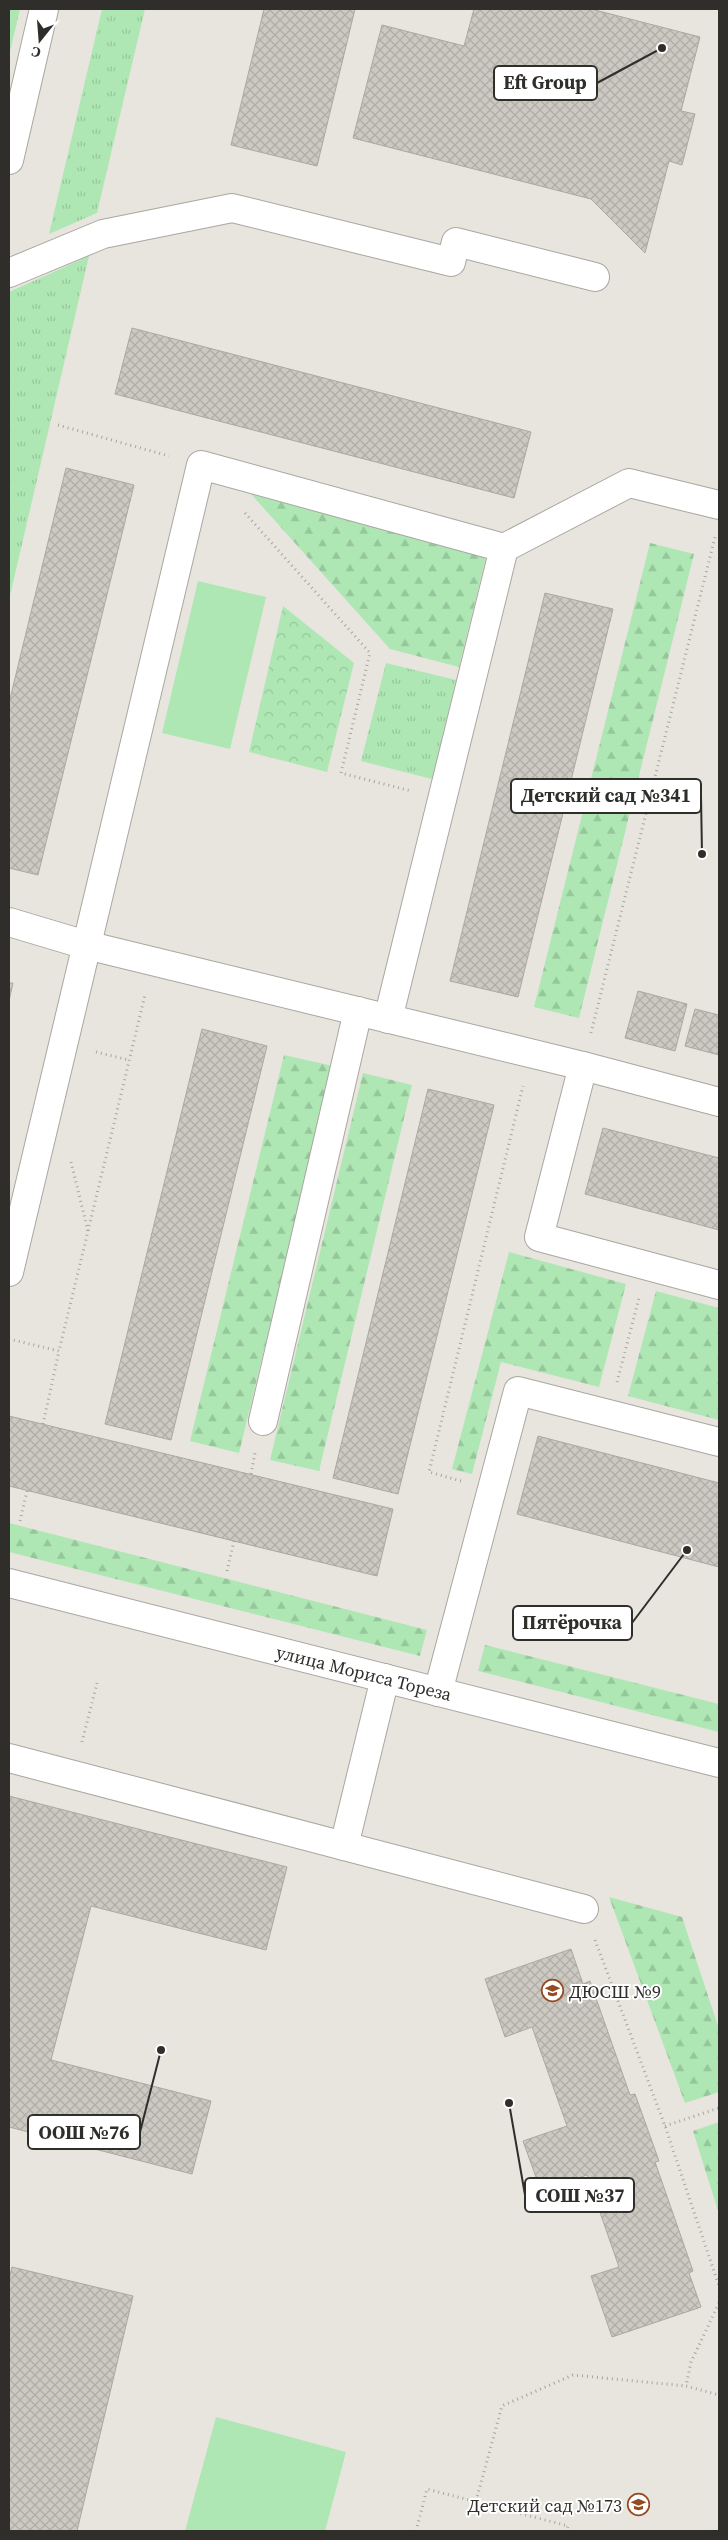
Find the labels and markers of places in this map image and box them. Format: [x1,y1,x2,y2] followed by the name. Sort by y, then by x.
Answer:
[494,66,597,100] callout: Eft Group
[511,779,701,813] callout: Детский сад №341
[513,1606,632,1640] callout: Пятёрочка
[541,1979,565,2003] school or university icon: ДЮСШ №9
[569,1979,661,2004] place label: ДЮСШ №9
[28,2115,140,2149] callout: ООШ №76
[525,2178,634,2212] callout: СОШ №37
[467,2493,622,2518] place label: Детский сад №173
[626,2493,650,2517] school or university icon: Детский сад №173

